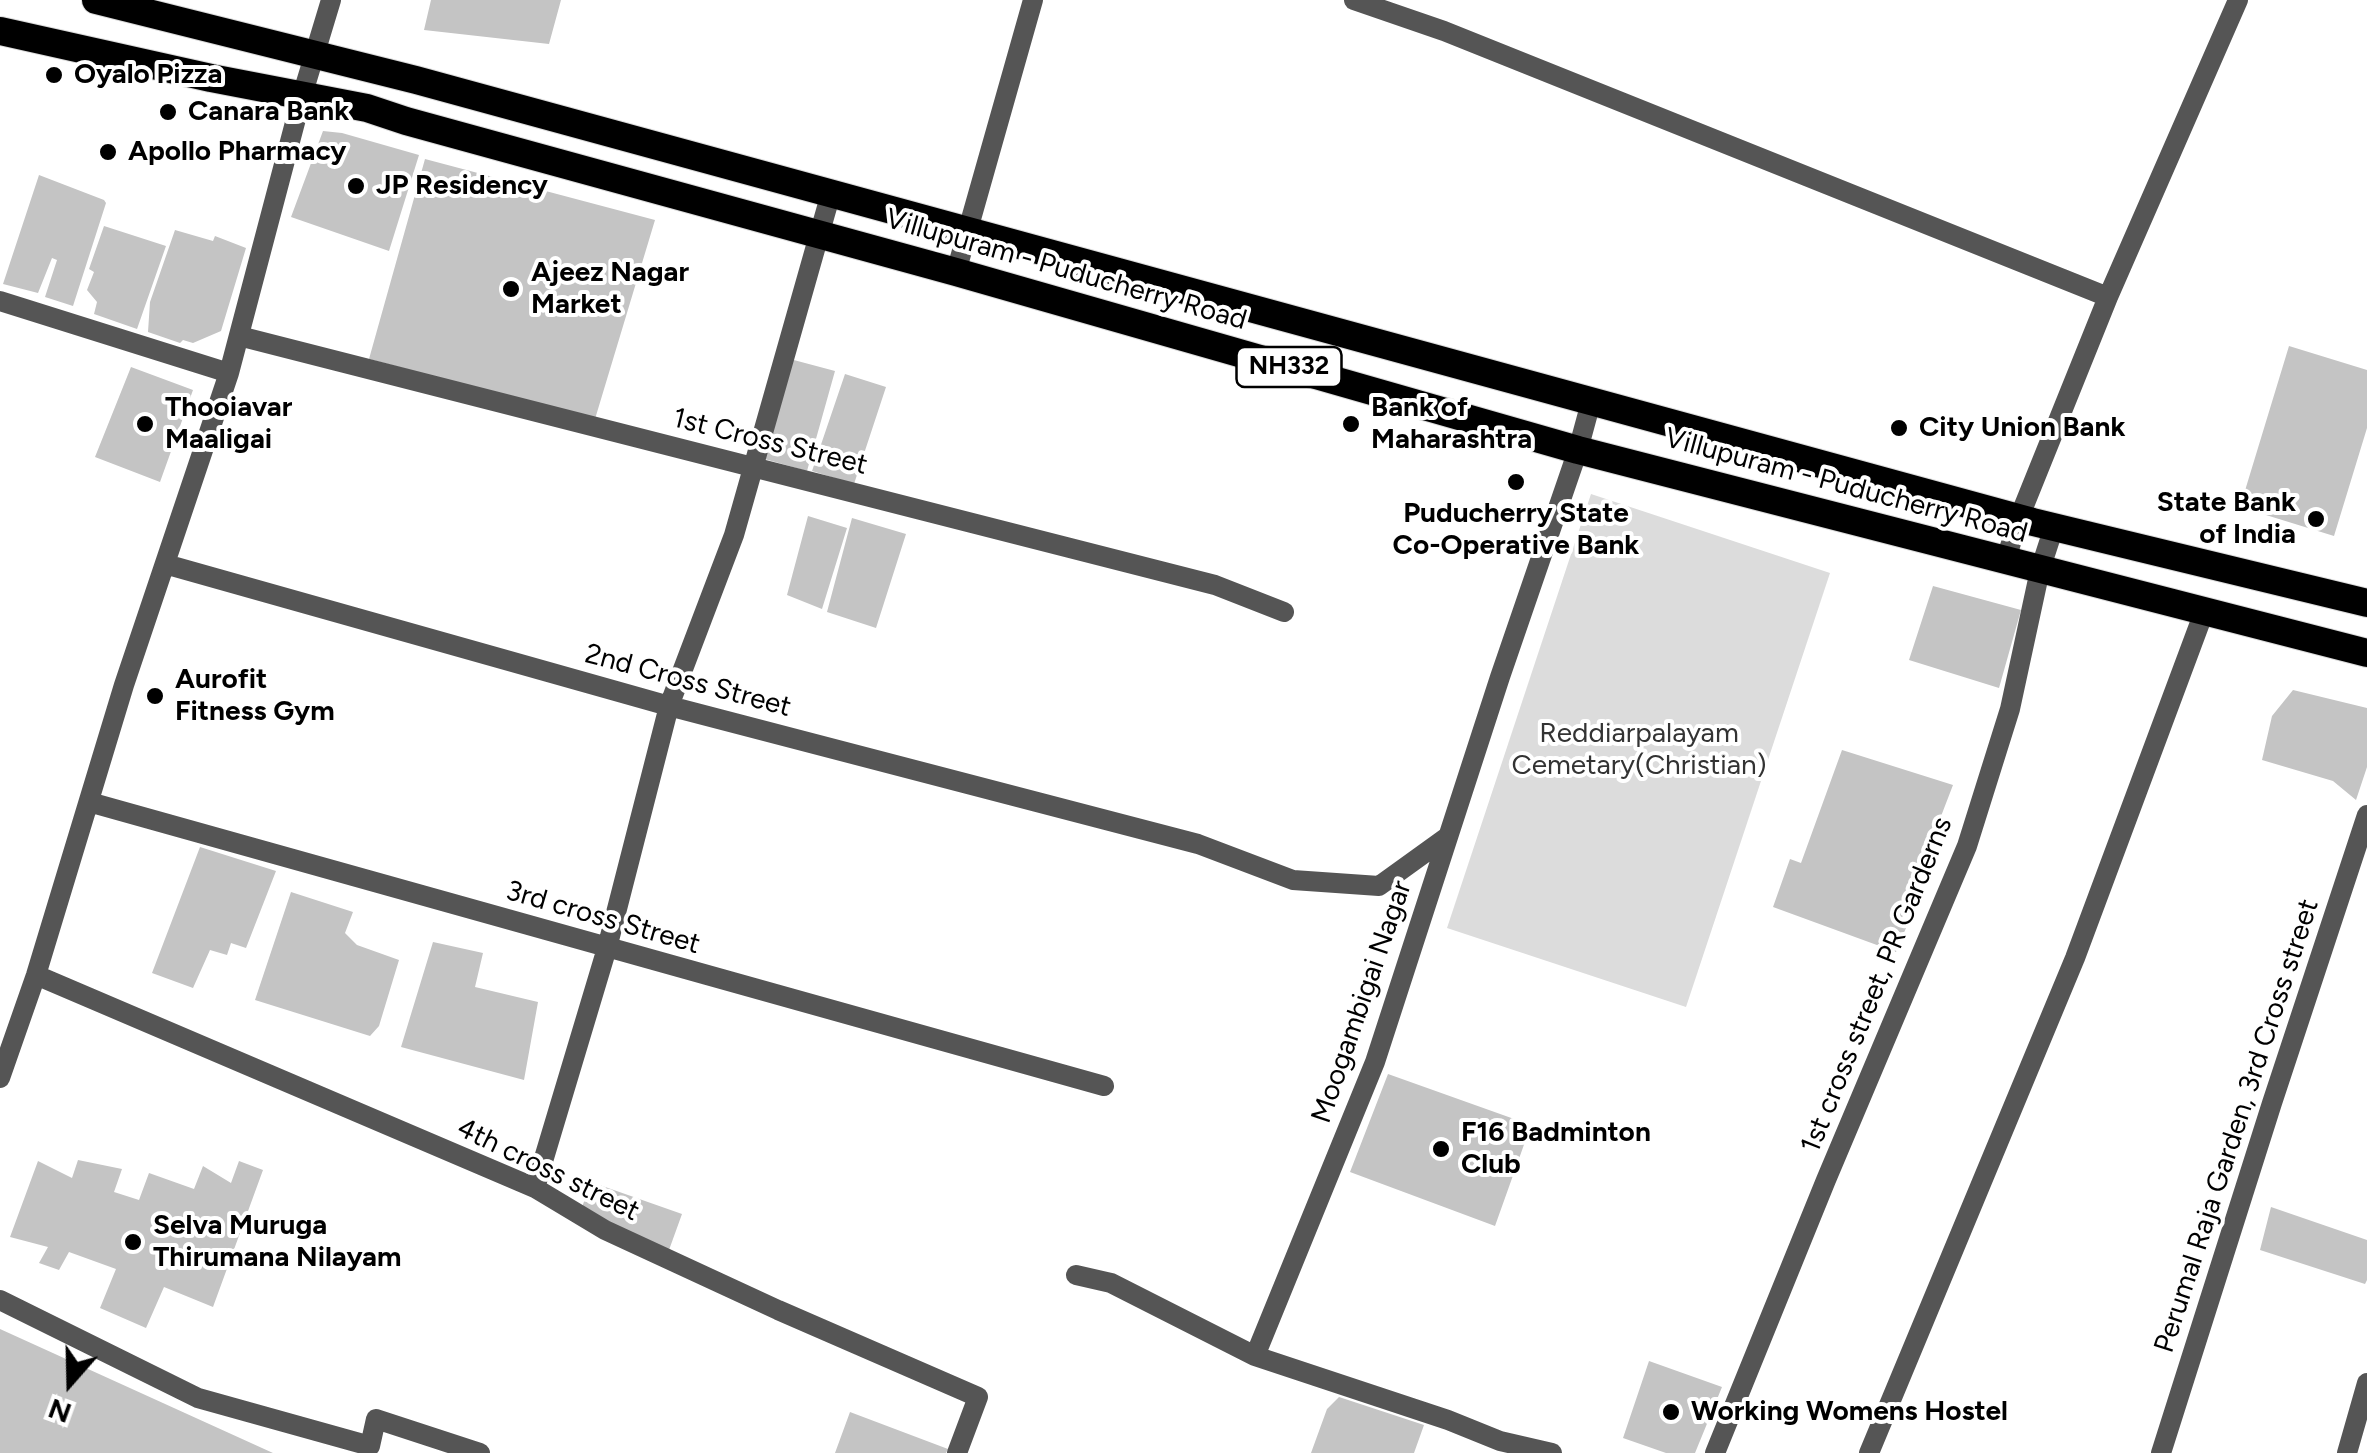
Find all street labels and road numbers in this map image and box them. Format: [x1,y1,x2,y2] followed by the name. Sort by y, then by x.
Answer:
[882,202,1250,338] street label: Villupuram - Puducherry Road
[1236,347,1342,387] road number: NH332
[669,402,871,482] street label: 1st Cross Street
[1661,421,2031,551] street label: Villupuram - Puducherry Road
[581,637,795,725] street label: 2nd Cross Street
[1794,812,1960,1158] street label: 1st cross street, PR Garderns
[502,874,704,962] street label: 3rd cross Street
[1305,877,1419,1127] street label: Moogambigai Nagar
[2148,895,2326,1357] street label: Perumal Raja Garden, 3rd Cross street
[451,1111,645,1229] street label: 4th cross street

